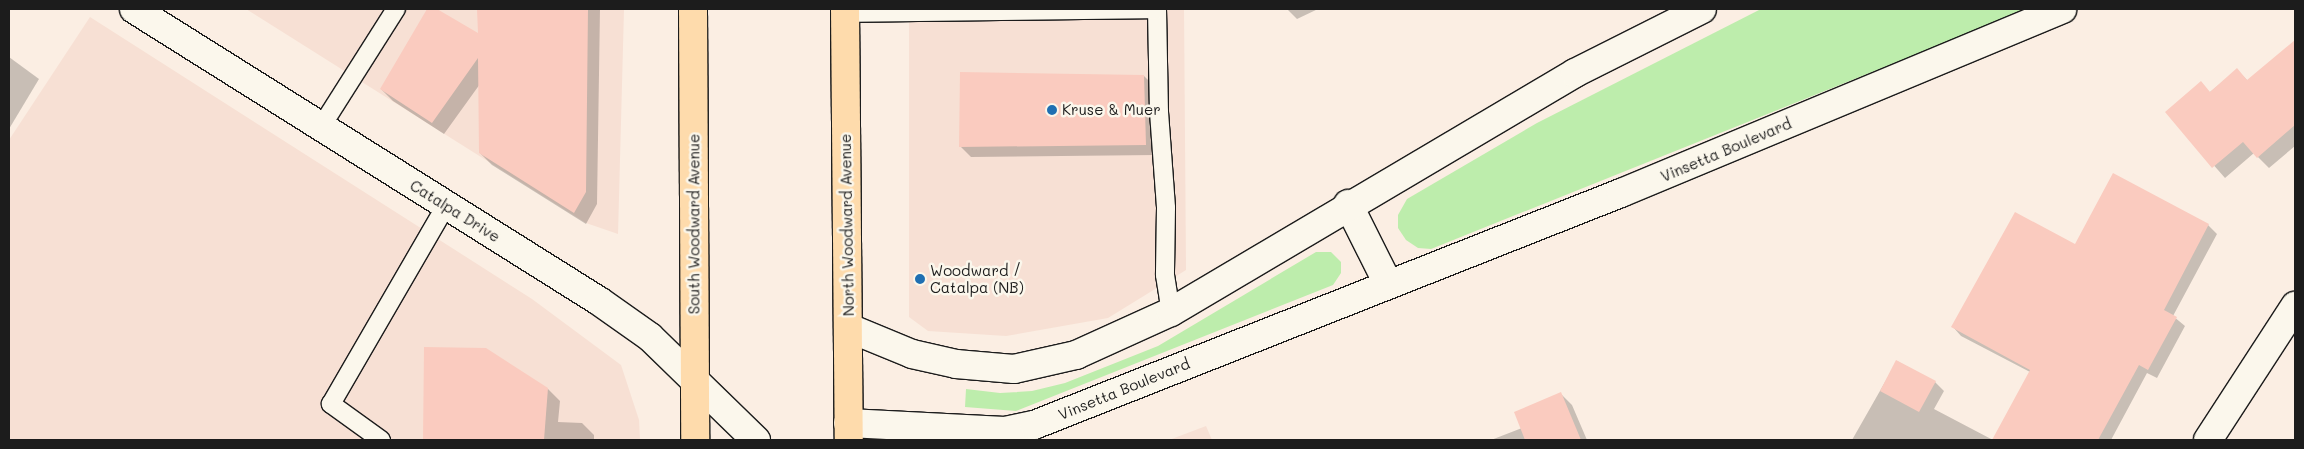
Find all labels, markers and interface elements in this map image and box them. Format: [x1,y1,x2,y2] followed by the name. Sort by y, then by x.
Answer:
[1062,101,1161,119] place label: Kruse & Muer
[1046,104,1058,116] marker: Kruse & Muer
[1658,114,1794,186] street label: Vinsetta Boulevard
[685,134,703,314] street label: South Woodward Avenue
[836,134,858,316] street label: North Woodward Avenue
[407,176,503,246] street label: Catalpa Drive
[930,261,1024,296] place label: Woodward / Catalpa (NB)
[914,273,926,285] marker: Woodward / Catalpa (NB)
[1056,354,1192,424] street label: Vinsetta Boulevard

